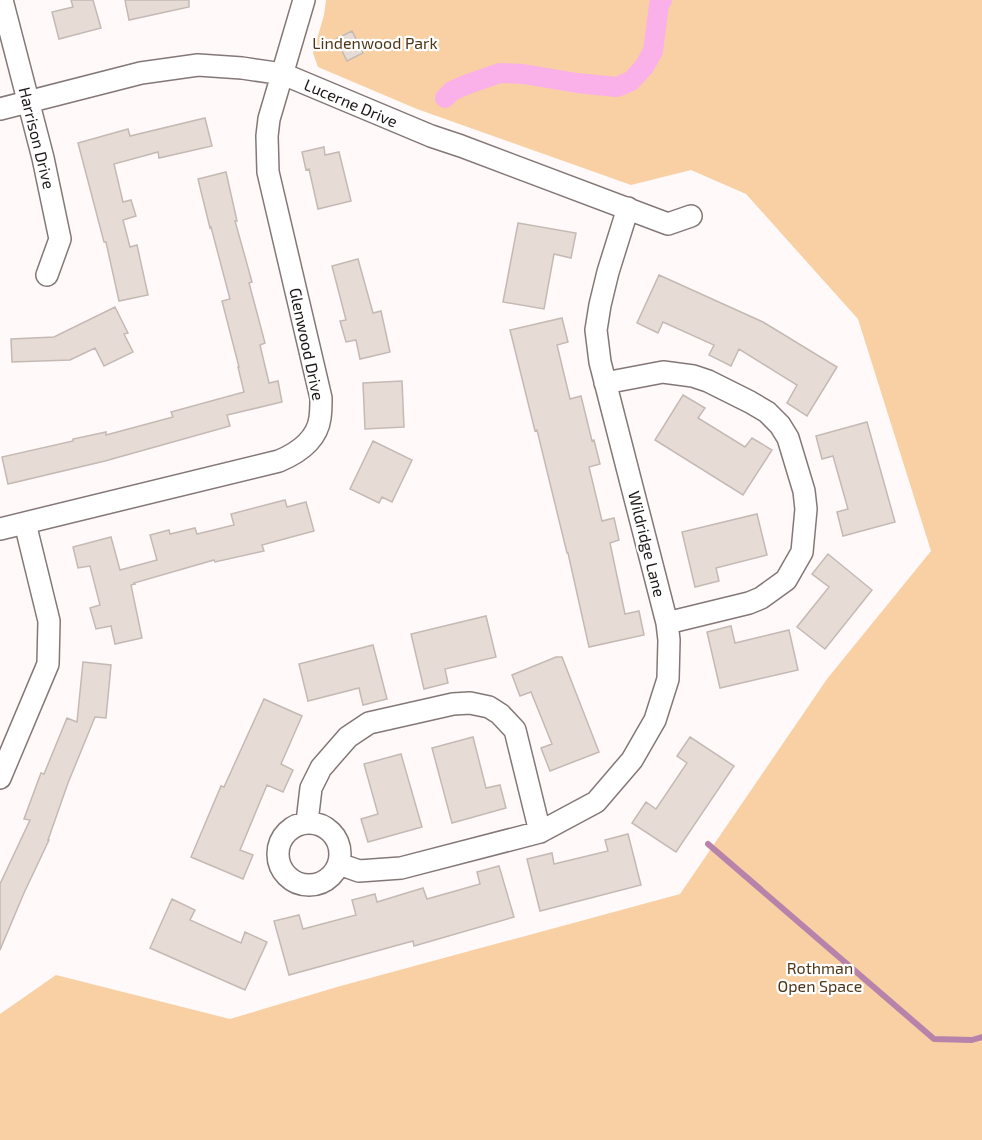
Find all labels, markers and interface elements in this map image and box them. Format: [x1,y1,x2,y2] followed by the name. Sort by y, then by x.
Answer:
[312,33,438,52] park label: Lindenwood Park
[302,74,401,131] street label: Lucerne Drive
[16,85,59,191] street label: Harrison Drive
[286,286,329,402] street label: Glenwood Drive
[625,489,670,599] street label: Wildridge Lane
[778,958,862,995] park label: Rothman Open Space

